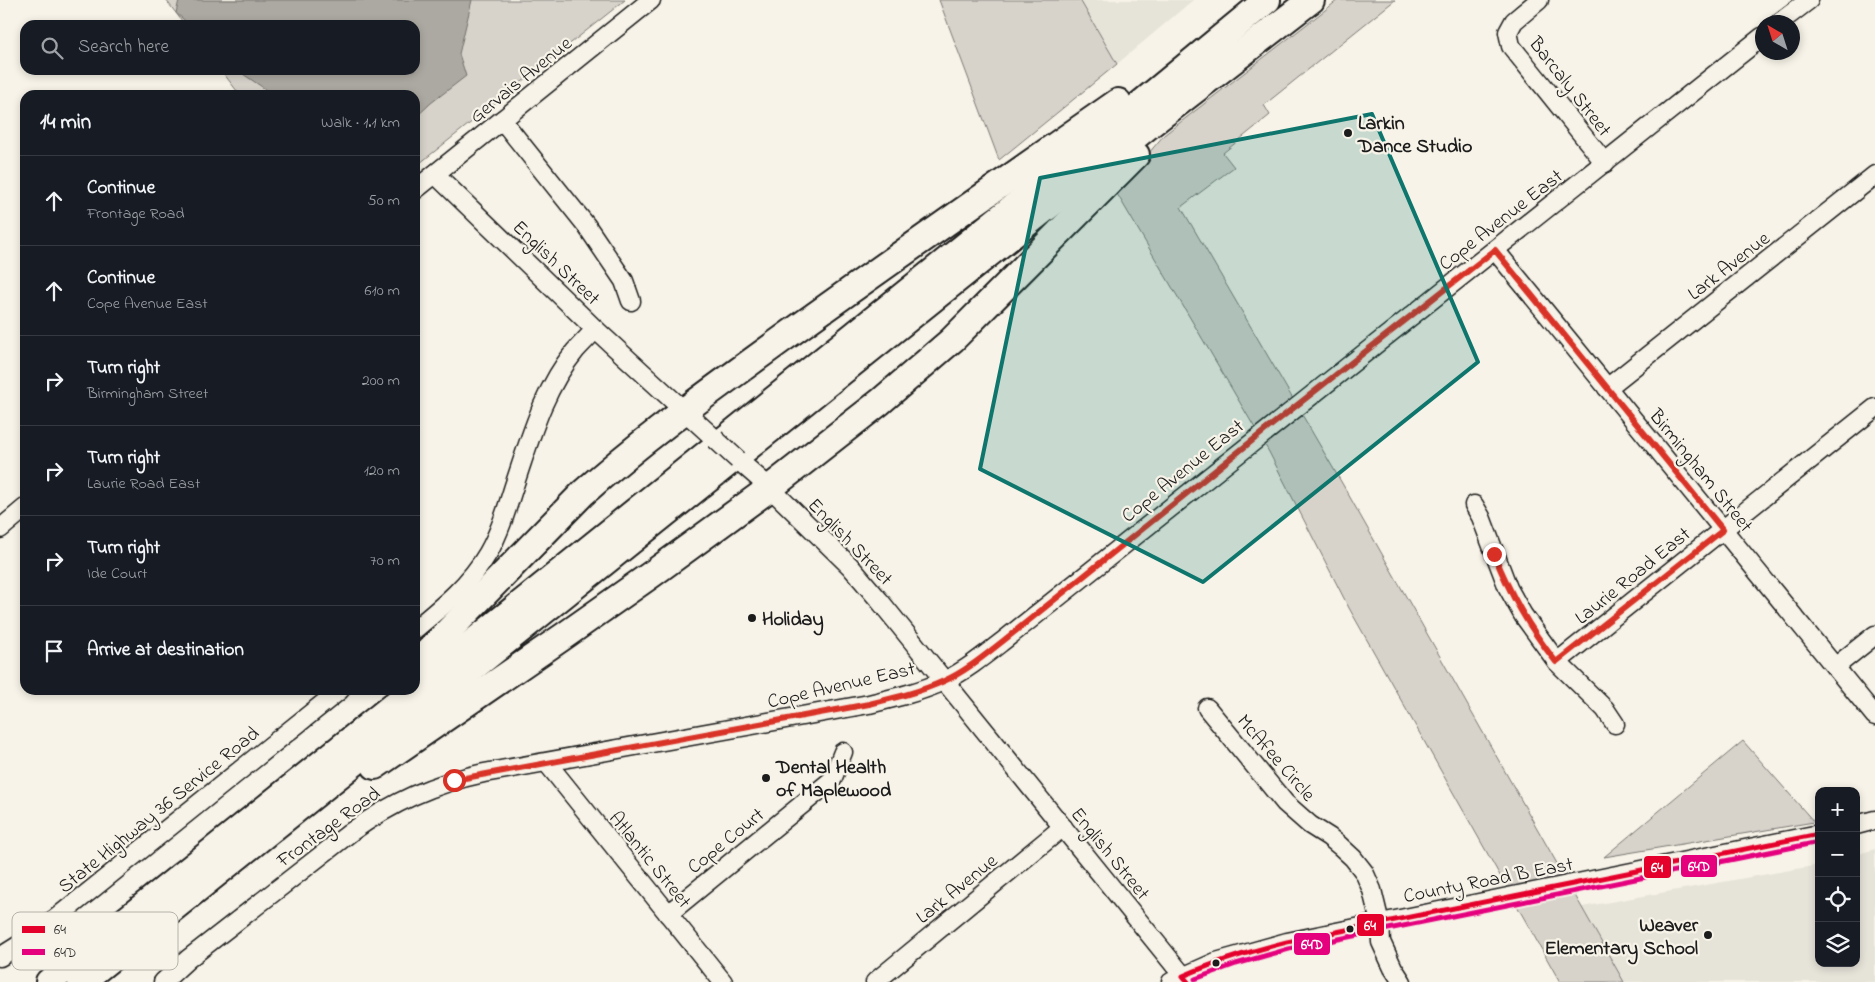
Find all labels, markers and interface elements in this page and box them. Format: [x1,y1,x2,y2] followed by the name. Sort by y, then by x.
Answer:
[1755,15,1800,60] north arrow
[20,20,420,75] search box
[464,30,579,131] street label: Gervais Avenue
[1520,31,1618,144] street label: Barcaly Street
[38,34,66,62] icon: search
[78,34,169,61] text: Search here
[40,108,91,138] text: 14 min
[1357,110,1472,162] place label: Larkin Dance Studio
[321,111,400,135] text: Walk · 1.1 km
[1342,127,1354,139] marker: Larkin Dance Studio
[1433,163,1570,279] street label: Cope Avenue East
[87,175,155,202] text: Continue
[40,187,68,215] icon: ahead
[368,189,400,213] text: 50 m
[87,202,184,226] text: Frontage Road
[504,214,606,314] street label: English Street
[1682,225,1777,309] street label: Lark Avenue
[87,265,155,292] text: Continue
[40,277,68,305] icon: ahead
[365,279,400,303] text: 610 m
[87,292,208,316] text: Cope Avenue East
[87,355,160,382] text: Turn right
[40,367,68,395] icon: right
[362,369,400,393] text: 200 m
[87,382,208,406] text: Birmingham Street
[1640,403,1759,540] street label: Birmingham Street
[1116,413,1252,531] street label: Cope Avenue East
[87,445,160,472] text: Turn right
[40,457,68,485] icon: right
[364,459,400,483] text: 120 m
[87,472,200,496] text: Laurie Road East
[799,492,899,594] street label: English Street
[1569,521,1698,633] street label: Laurie Road East
[87,535,160,562] text: Turn right
[1483,543,1506,566] route end
[40,547,68,575] icon: right
[370,549,400,573] text: 70 m
[87,562,147,586] text: Ide Court
[762,606,824,636] place label: Holiday
[746,612,758,624] marker: Holiday
[40,637,68,665] icon: arrive
[87,637,244,664] text: Arrive at destination
[765,655,919,718] street label: Cope Avenue East
[1229,709,1321,809] street label: McAfee Circle
[53,720,267,902] street label: State Highway 36 Service Road
[775,754,892,806] place label: Dental Health of Maplewood
[443,769,466,792] route start
[760,772,772,784] marker: Dental Health of Maplewood
[271,780,388,877] street label: Frontage Road
[1815,787,1860,967] map controls
[1815,787,1860,832] button: +
[682,802,772,882] street label: Cope Court
[1062,802,1156,908] street label: English Street
[601,806,698,916] street label: Atlantic Street
[1815,832,1860,877] button: −
[910,848,1005,932] street label: Lark Avenue
[1401,851,1576,912] street label: County Road B East
[1680,854,1718,878] line badge: 64D
[1643,855,1672,879] line badge: 64
[1687,857,1710,878] text: 64D
[1650,858,1663,879] text: 64
[1815,877,1860,922] button: locate
[12,912,178,970] legend
[1545,912,1699,965] place label: Weaver Elementary School
[1356,913,1385,937] line badge: 64
[1363,916,1376,937] text: 64
[54,920,66,941] text: 64
[1815,922,1860,967] button: layers
[1345,924,1355,934] unlabelled marker
[1702,929,1714,941] marker: Weaver Elementary School
[1293,932,1331,956] line badge: 64D
[1300,935,1323,956] text: 64D
[54,943,76,964] text: 64D
[1211,958,1221,968] unlabelled marker

